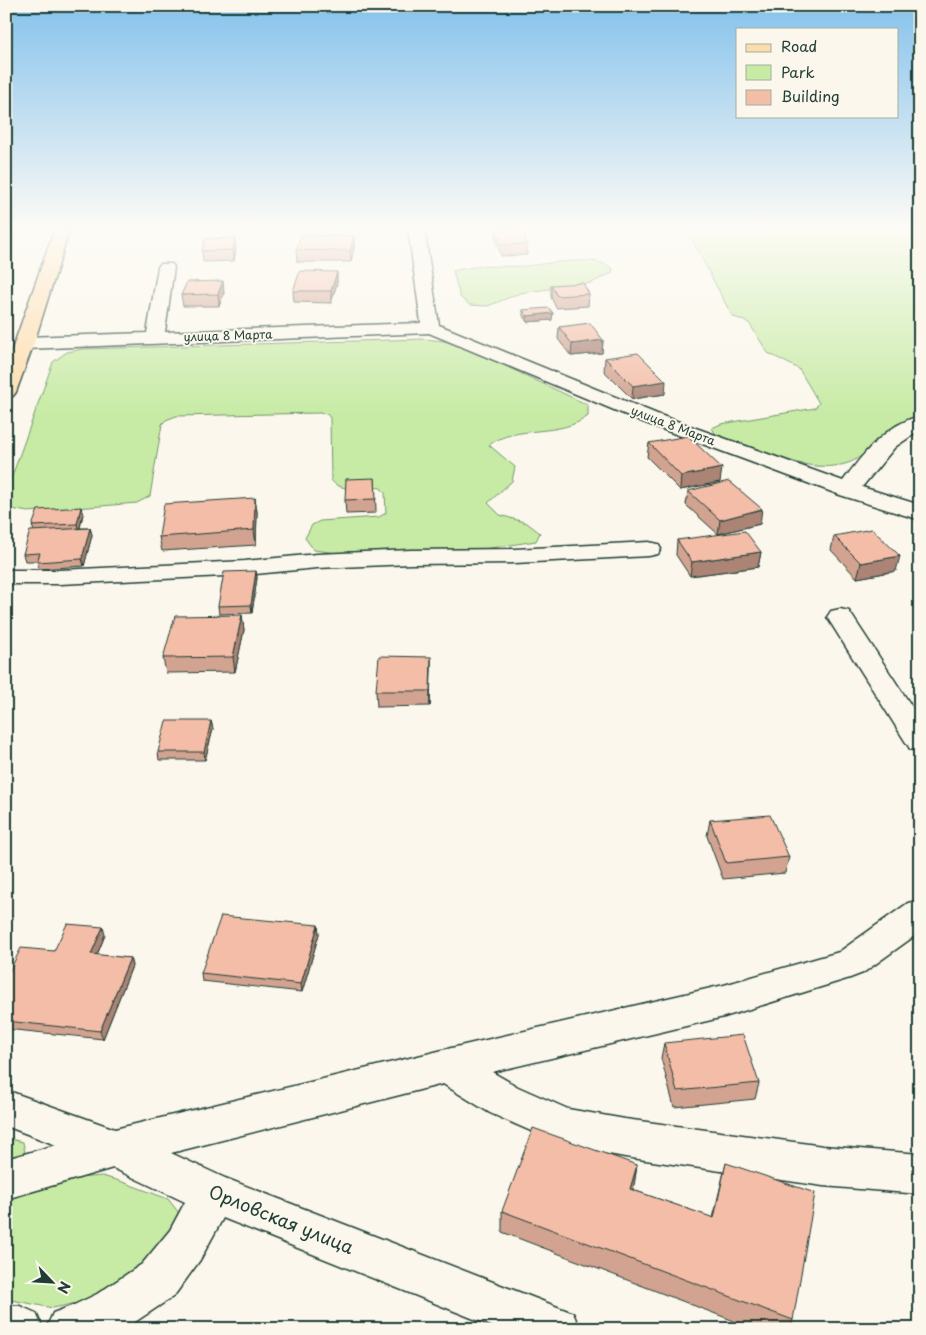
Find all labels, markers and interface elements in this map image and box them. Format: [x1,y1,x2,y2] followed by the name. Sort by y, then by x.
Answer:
[736,28,898,118] legend
[781,34,817,57] text: Road
[781,60,815,83] text: Park
[781,84,840,107] text: Building
[183,324,273,346] street label: улица 8 Марта
[629,401,719,450] street label: улица 8 Марта
[205,1177,359,1260] street label: Орловская улица
[28,1258,78,1308] north arrow
[52,1278,76,1297] text: N

